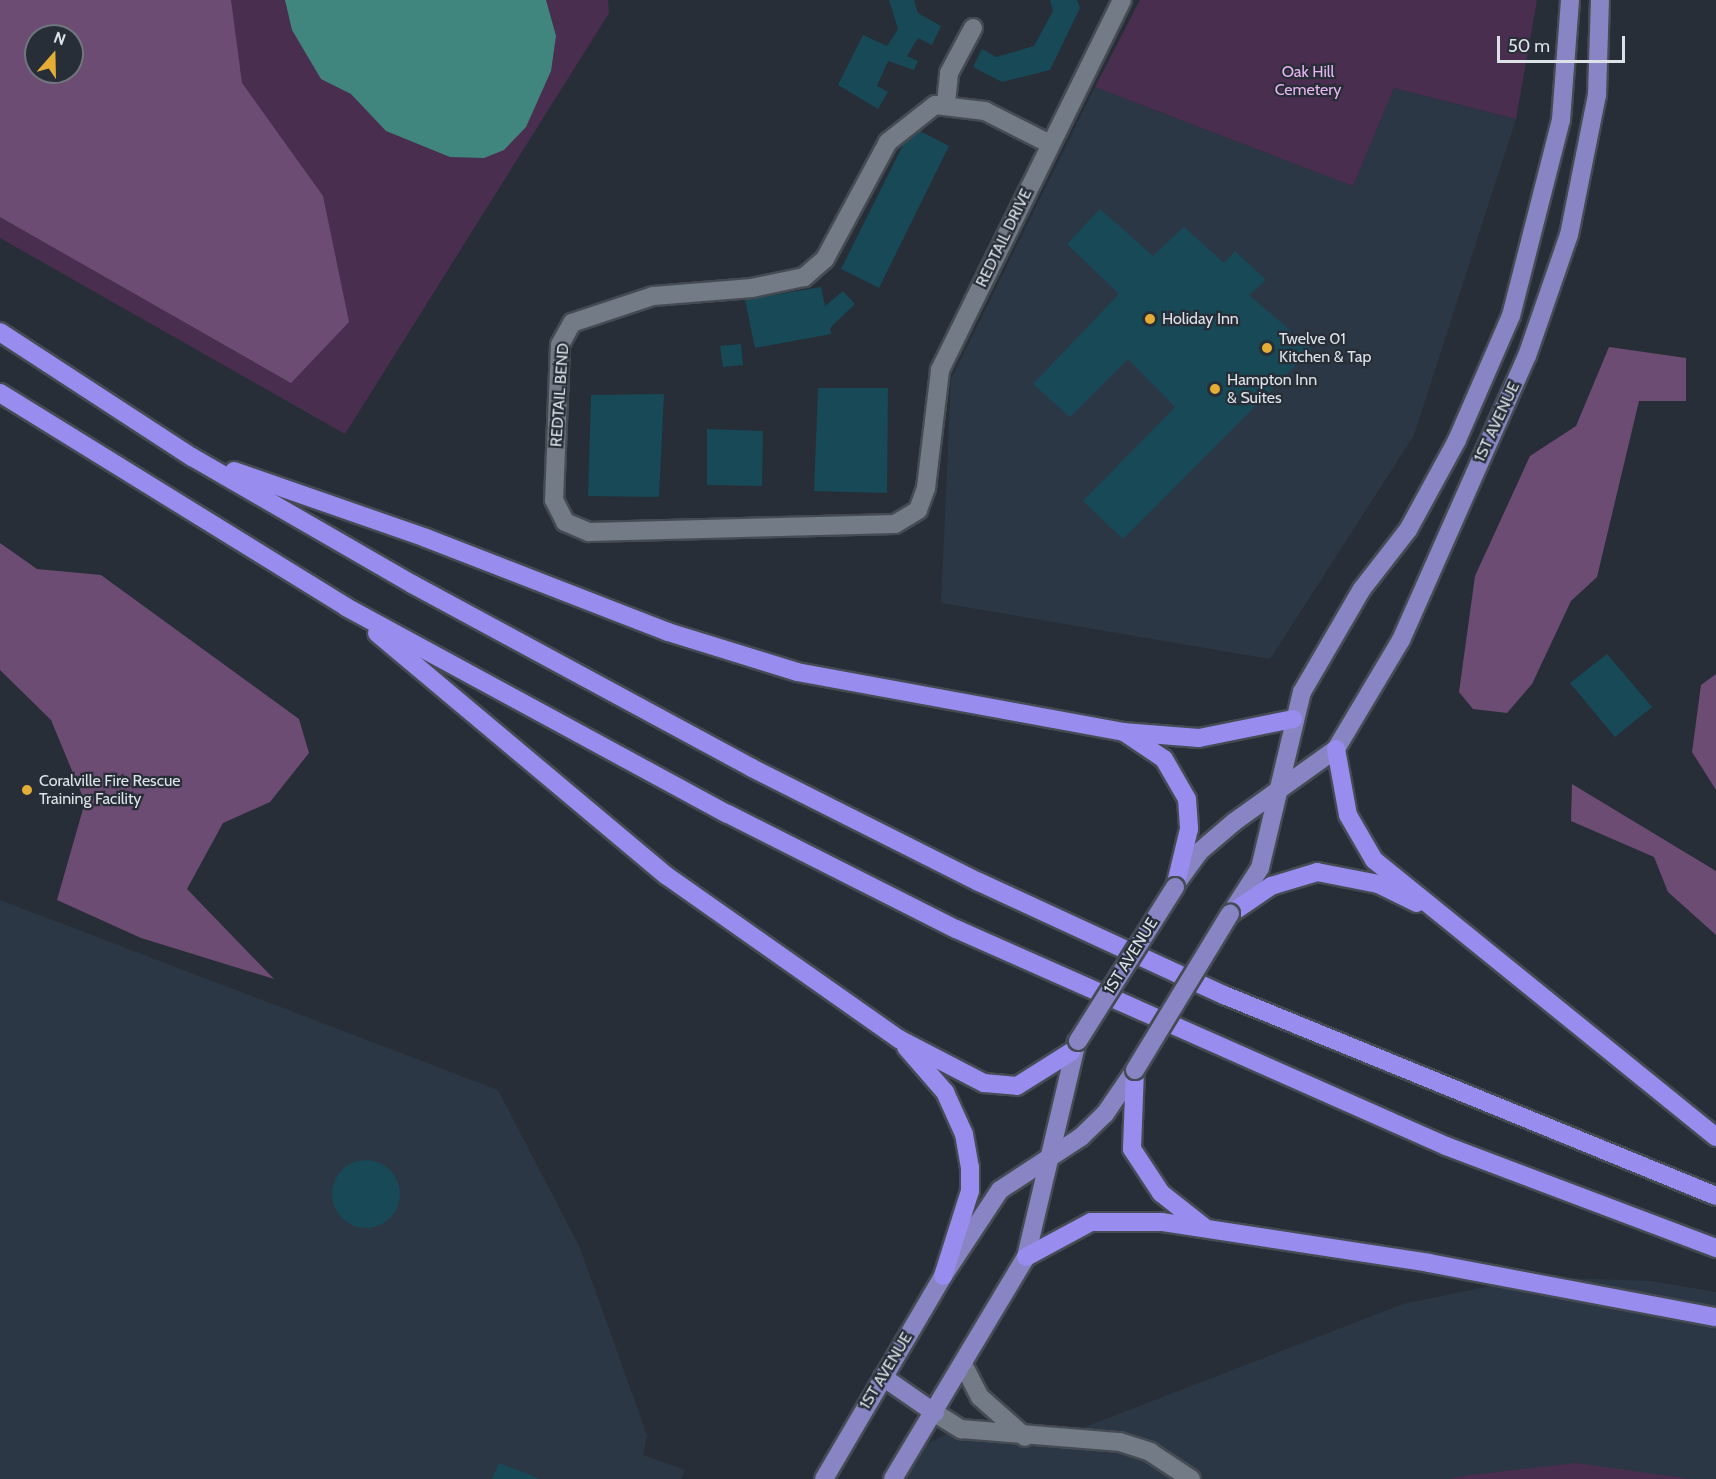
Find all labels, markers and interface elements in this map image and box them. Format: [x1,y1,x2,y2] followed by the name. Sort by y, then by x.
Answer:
[24,24,84,84] north arrow
[1500,24,1628,62] scale bar
[51,28,68,49] text: N
[1508,35,1550,57] text: 50 m
[1275,62,1341,100] park label: Oak Hill Cemetery
[972,186,1036,290] street label: REDTAIL DRIVE
[1162,309,1239,329] place label: Holiday Inn
[1143,312,1157,326] marker: Holiday Inn
[1279,329,1371,367] place label: Twelve 01 Kitchen & Tap
[1260,341,1274,355] marker: Twelve 01 Kitchen & Tap
[547,342,573,448] street label: REDTAIL BEND
[1227,370,1317,408] place label: Hampton Inn & Suites
[1470,379,1524,465] street label: 1ST AVENUE
[1208,382,1222,396] marker: Hampton Inn & Suites
[39,771,181,809] place label: Coralville Fire Rescue Training Facility
[20,783,34,797] marker: Coralville Fire Rescue Training Facility
[1100,914,1162,998] street label: 1ST AVENUE
[856,1329,916,1413] street label: 1ST AVENUE

